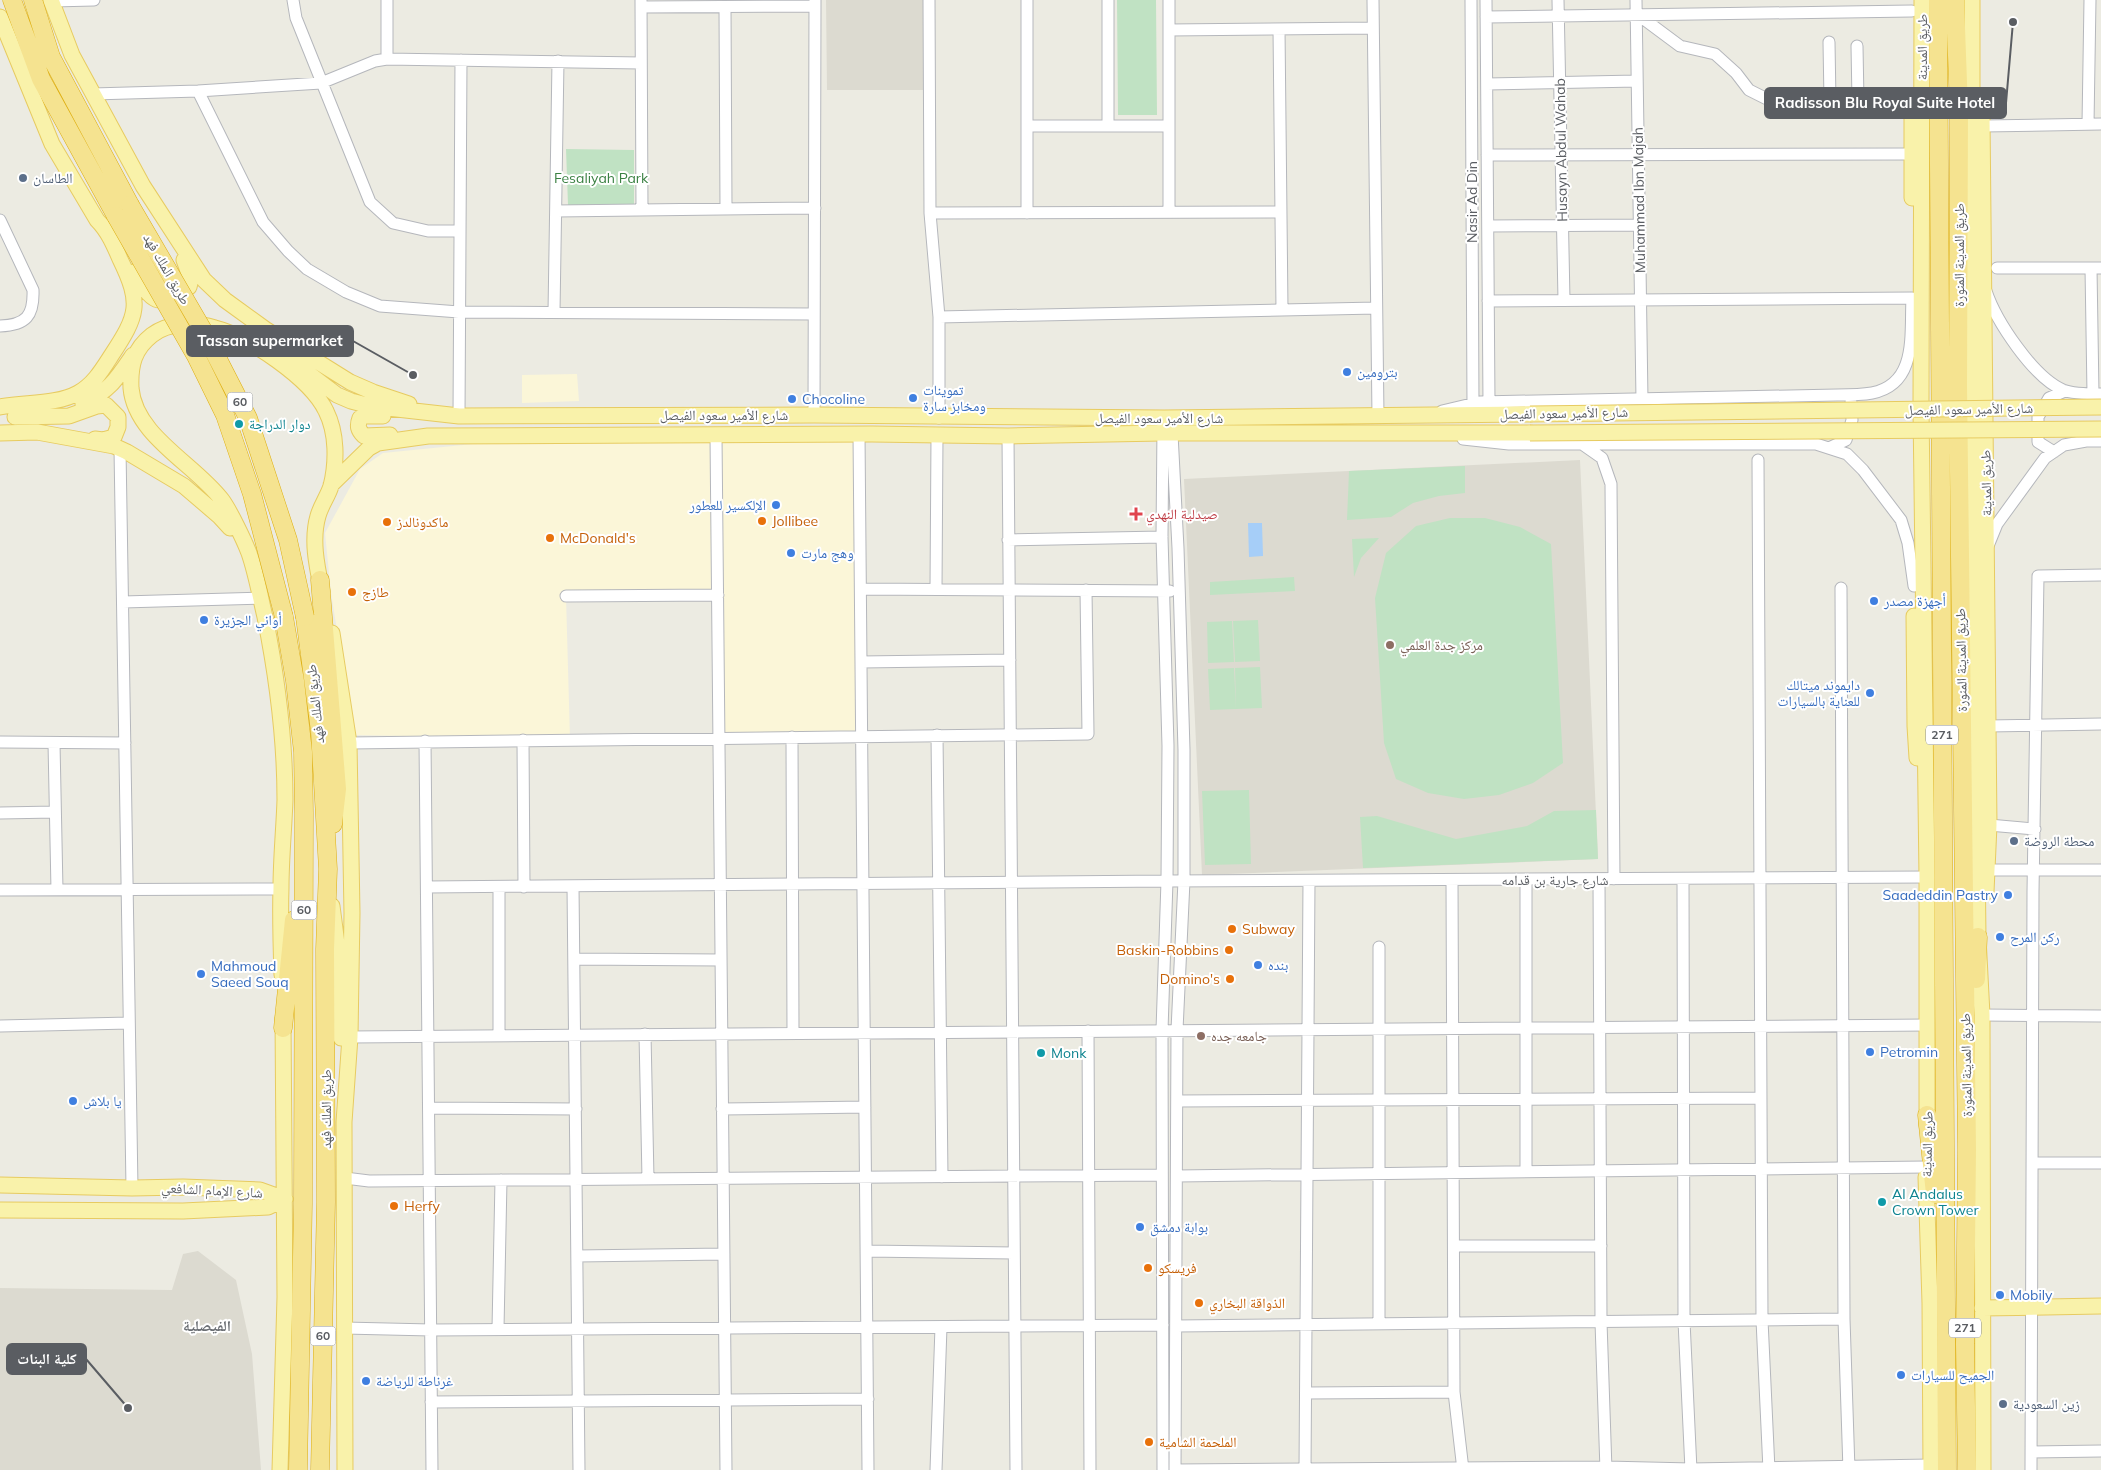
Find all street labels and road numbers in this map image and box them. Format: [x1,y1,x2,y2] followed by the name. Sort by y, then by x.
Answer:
[1913,14,1932,80] street label: طريق المدينة
[1551,78,1571,222] street label: Husayn Abdul Wahab
[1629,127,1649,273] street label: Muhammad Ibn Majah
[1463,161,1481,243] street label: Nasir Ad Din
[1950,203,1969,307] street label: طريق المدينة المنورة
[138,230,195,308] street label: طريق الملك فهد
[228,392,252,412] road number: 60
[1905,399,2033,420] street label: شارع الأمير سعود الفيصل
[1500,403,1628,424] street label: شارع الأمير سعود الفيصل
[660,406,788,425] street label: شارع الأمير سعود الفيصل
[1095,409,1223,428] street label: شارع الأمير سعود الفيصل
[1976,450,1997,516] street label: طريق المدينة
[1951,608,1972,712] street label: طريق المدينة المنورة
[302,663,329,745] street label: طريق الملك فهد
[1926,726,1958,744] road number: 271
[1501,871,1609,890] street label: شارع جارية بن قدامه
[292,900,316,920] road number: 60
[1956,1013,1977,1117] street label: طريق المدينة المنورة
[317,1069,336,1149] street label: طريق الملك فهد
[1917,1111,1938,1177] street label: طريق المدينة
[161,1178,263,1204] street label: شارع الإمام الشافعي
[1949,1319,1981,1338] road number: 271
[310,1326,336,1345] road number: 60

